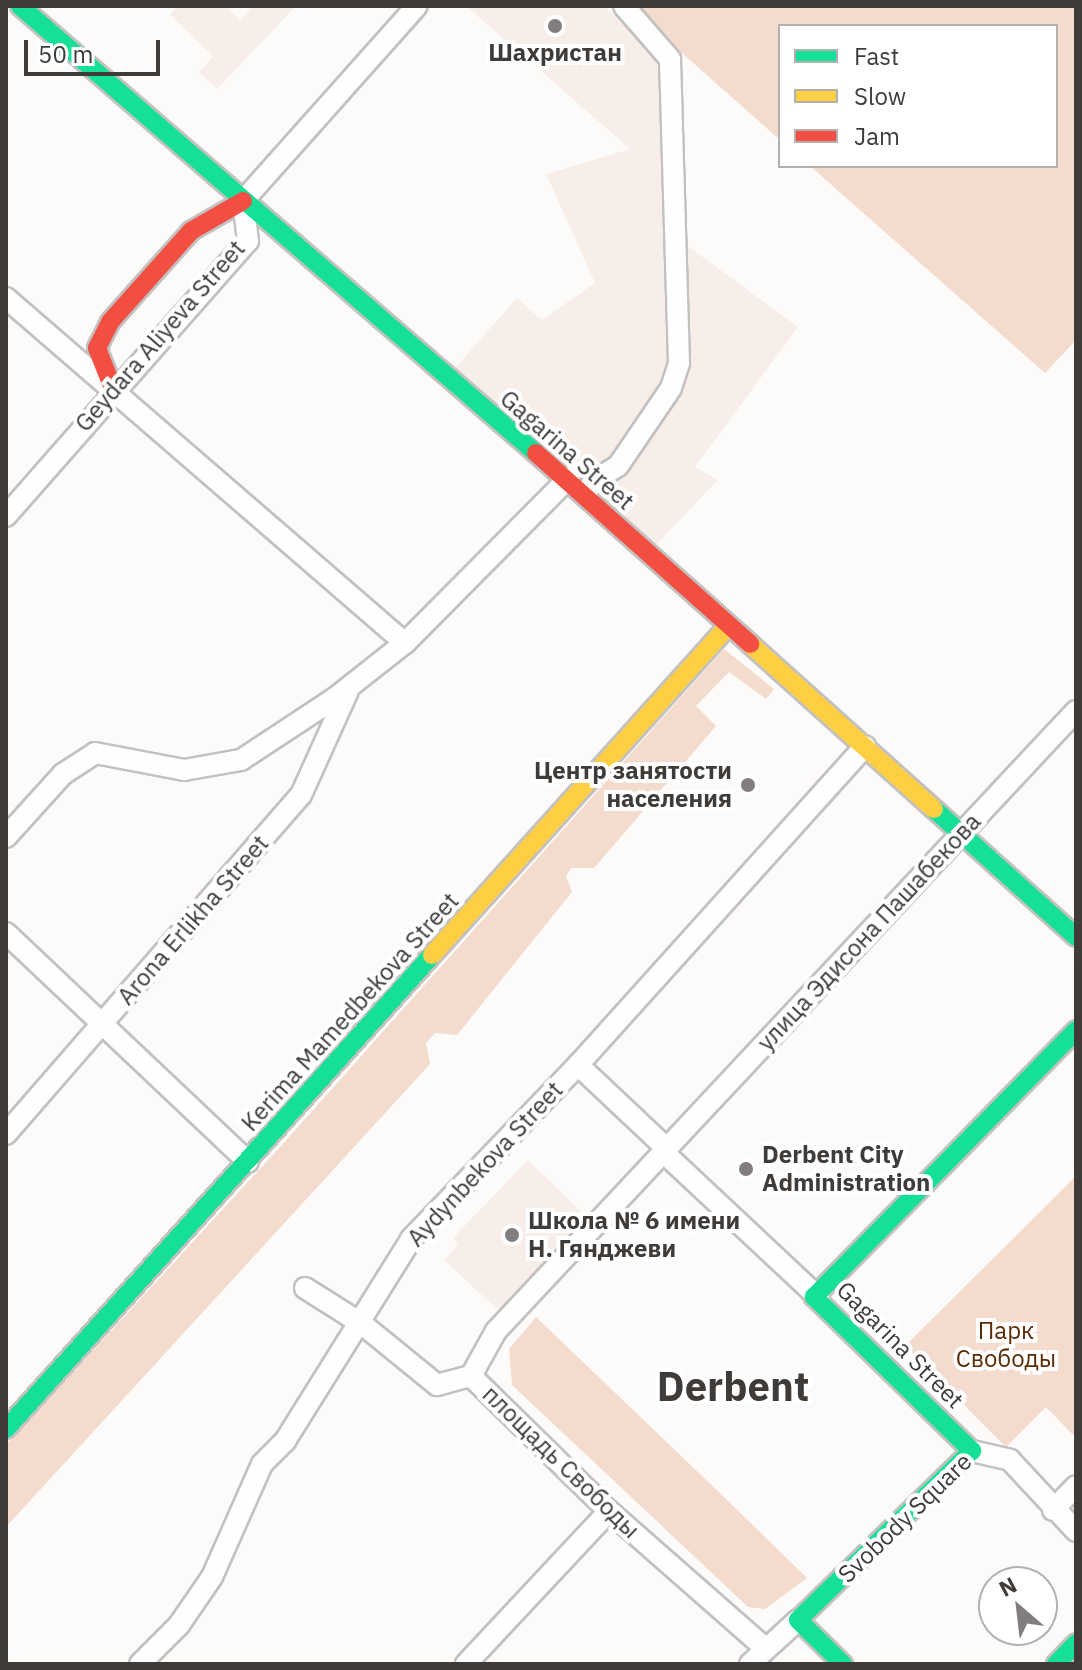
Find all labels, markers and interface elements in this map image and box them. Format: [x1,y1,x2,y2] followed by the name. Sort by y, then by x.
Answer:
[546,17,564,35] marker: Шахристан
[28,24,164,74] scale bar
[778,24,1058,168] legend
[38,38,93,70] text: 50 m
[488,39,622,67] place label: Шахристан
[854,40,899,72] text: Fast
[854,80,906,112] text: Slow
[854,120,900,152] text: Jam
[69,234,251,438] street label: Geydara Aliyeva Street
[494,384,640,516] street label: Gagarina Street
[534,757,732,813] place label: Центр занятости населения
[739,776,757,794] marker: Центр занятости населения
[751,807,987,1057] street label: улица Эдисона Пашабекова
[111,829,275,1011] street label: Arona Erlikha Street
[235,887,465,1137] street label: Kerima Mamedbekova Street
[401,1076,569,1252] street label: Aydynbekova Street
[762,1141,930,1197] place label: Derbent City Administration
[737,1160,755,1178] marker: Derbent City Administration
[528,1207,740,1263] place label: Школа № 6 имени Н. Гянджеви
[503,1226,521,1244] marker: Школа № 6 имени Н. Гянджеви
[831,1276,969,1414] street label: Gagarina Street
[956,1317,1056,1373] park label: Парк Свободы
[657,1362,809,1410] district label: Derbent
[477,1380,645,1544] street label: площадь Свободы
[832,1447,978,1589] street label: Svobody Square
[978,1566,1058,1646] north arrow
[994,1570,1021,1603] text: N

